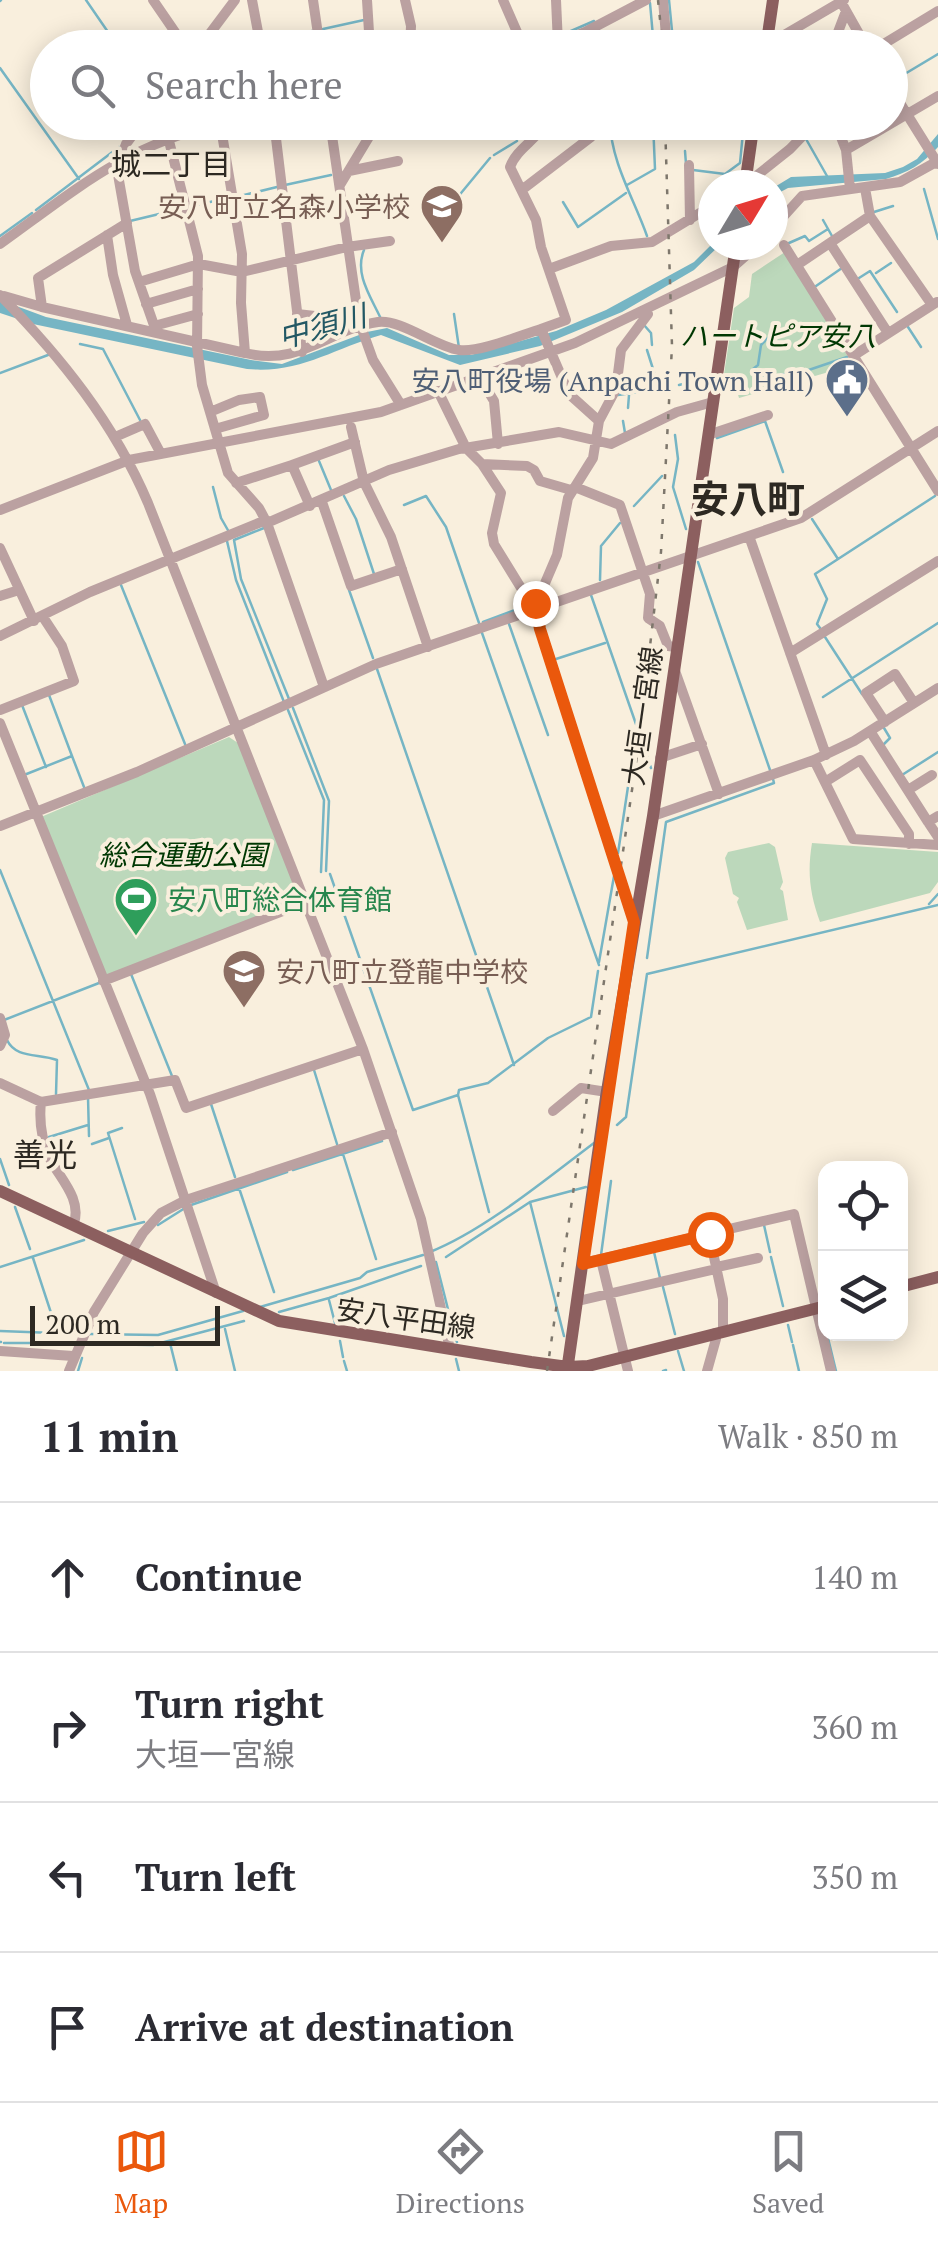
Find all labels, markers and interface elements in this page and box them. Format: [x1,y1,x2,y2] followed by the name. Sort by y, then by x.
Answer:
[30,30,908,140] search box
[65,58,120,113] icon: search
[145,60,343,110] text: Search here
[111,144,231,184] district label: 城二丁目
[698,170,788,260] north arrow
[419,183,465,244] school or university icon: 安八町立名森小学校
[158,188,410,225] place label: 安八町立名森小学校
[273,294,374,357] water label: 中須川
[680,317,876,354] park label: ハートピア安八
[824,357,870,418] public building icon: 安八町役場 (Anpachi Town Hall)
[412,362,814,399] place label: 安八町役場 (Anpachi Town Hall)
[691,474,805,524] district label: 安八町
[513,581,559,627] route end
[614,644,670,788] street label: 大垣一宮線
[99,836,271,873] park label: 総合運動公園
[113,876,159,937] sports icon: 安八町総合体育館
[168,881,392,918] place label: 安八町総合体育館
[221,948,267,1009] school or university icon: 安八町立登龍中学校
[276,953,528,990] place label: 安八町立登龍中学校
[13,1133,77,1175] district label: 善光
[818,1161,908,1341] map controls
[818,1161,908,1251] button: locate
[688,1212,734,1258] route start
[818,1251,908,1341] button: layers
[334,1290,478,1346] street label: 安八平田線
[30,1301,220,1346] scale bar
[45,1305,121,1342] text: 200 m
[40,1408,179,1464] text: 11 min
[718,1415,898,1457] text: Walk · 850 m
[40,1550,95,1605] icon: ahead
[135,1552,302,1602] text: Continue
[811,1556,898,1598] text: 140 m
[135,1679,324,1729] text: Turn right
[40,1700,95,1755] icon: right
[811,1706,898,1748] text: 360 m
[135,1733,295,1775] text: 大垣一宮線
[40,1850,95,1905] icon: left
[135,1852,296,1902] text: Turn left
[811,1856,898,1898] text: 350 m
[40,2000,95,2055] icon: arrive
[135,2002,514,2052] text: Arrive at destination
[114,2124,169,2221] tab: Map
[396,2124,525,2221] tab: Directions
[752,2124,824,2221] tab: Saved

